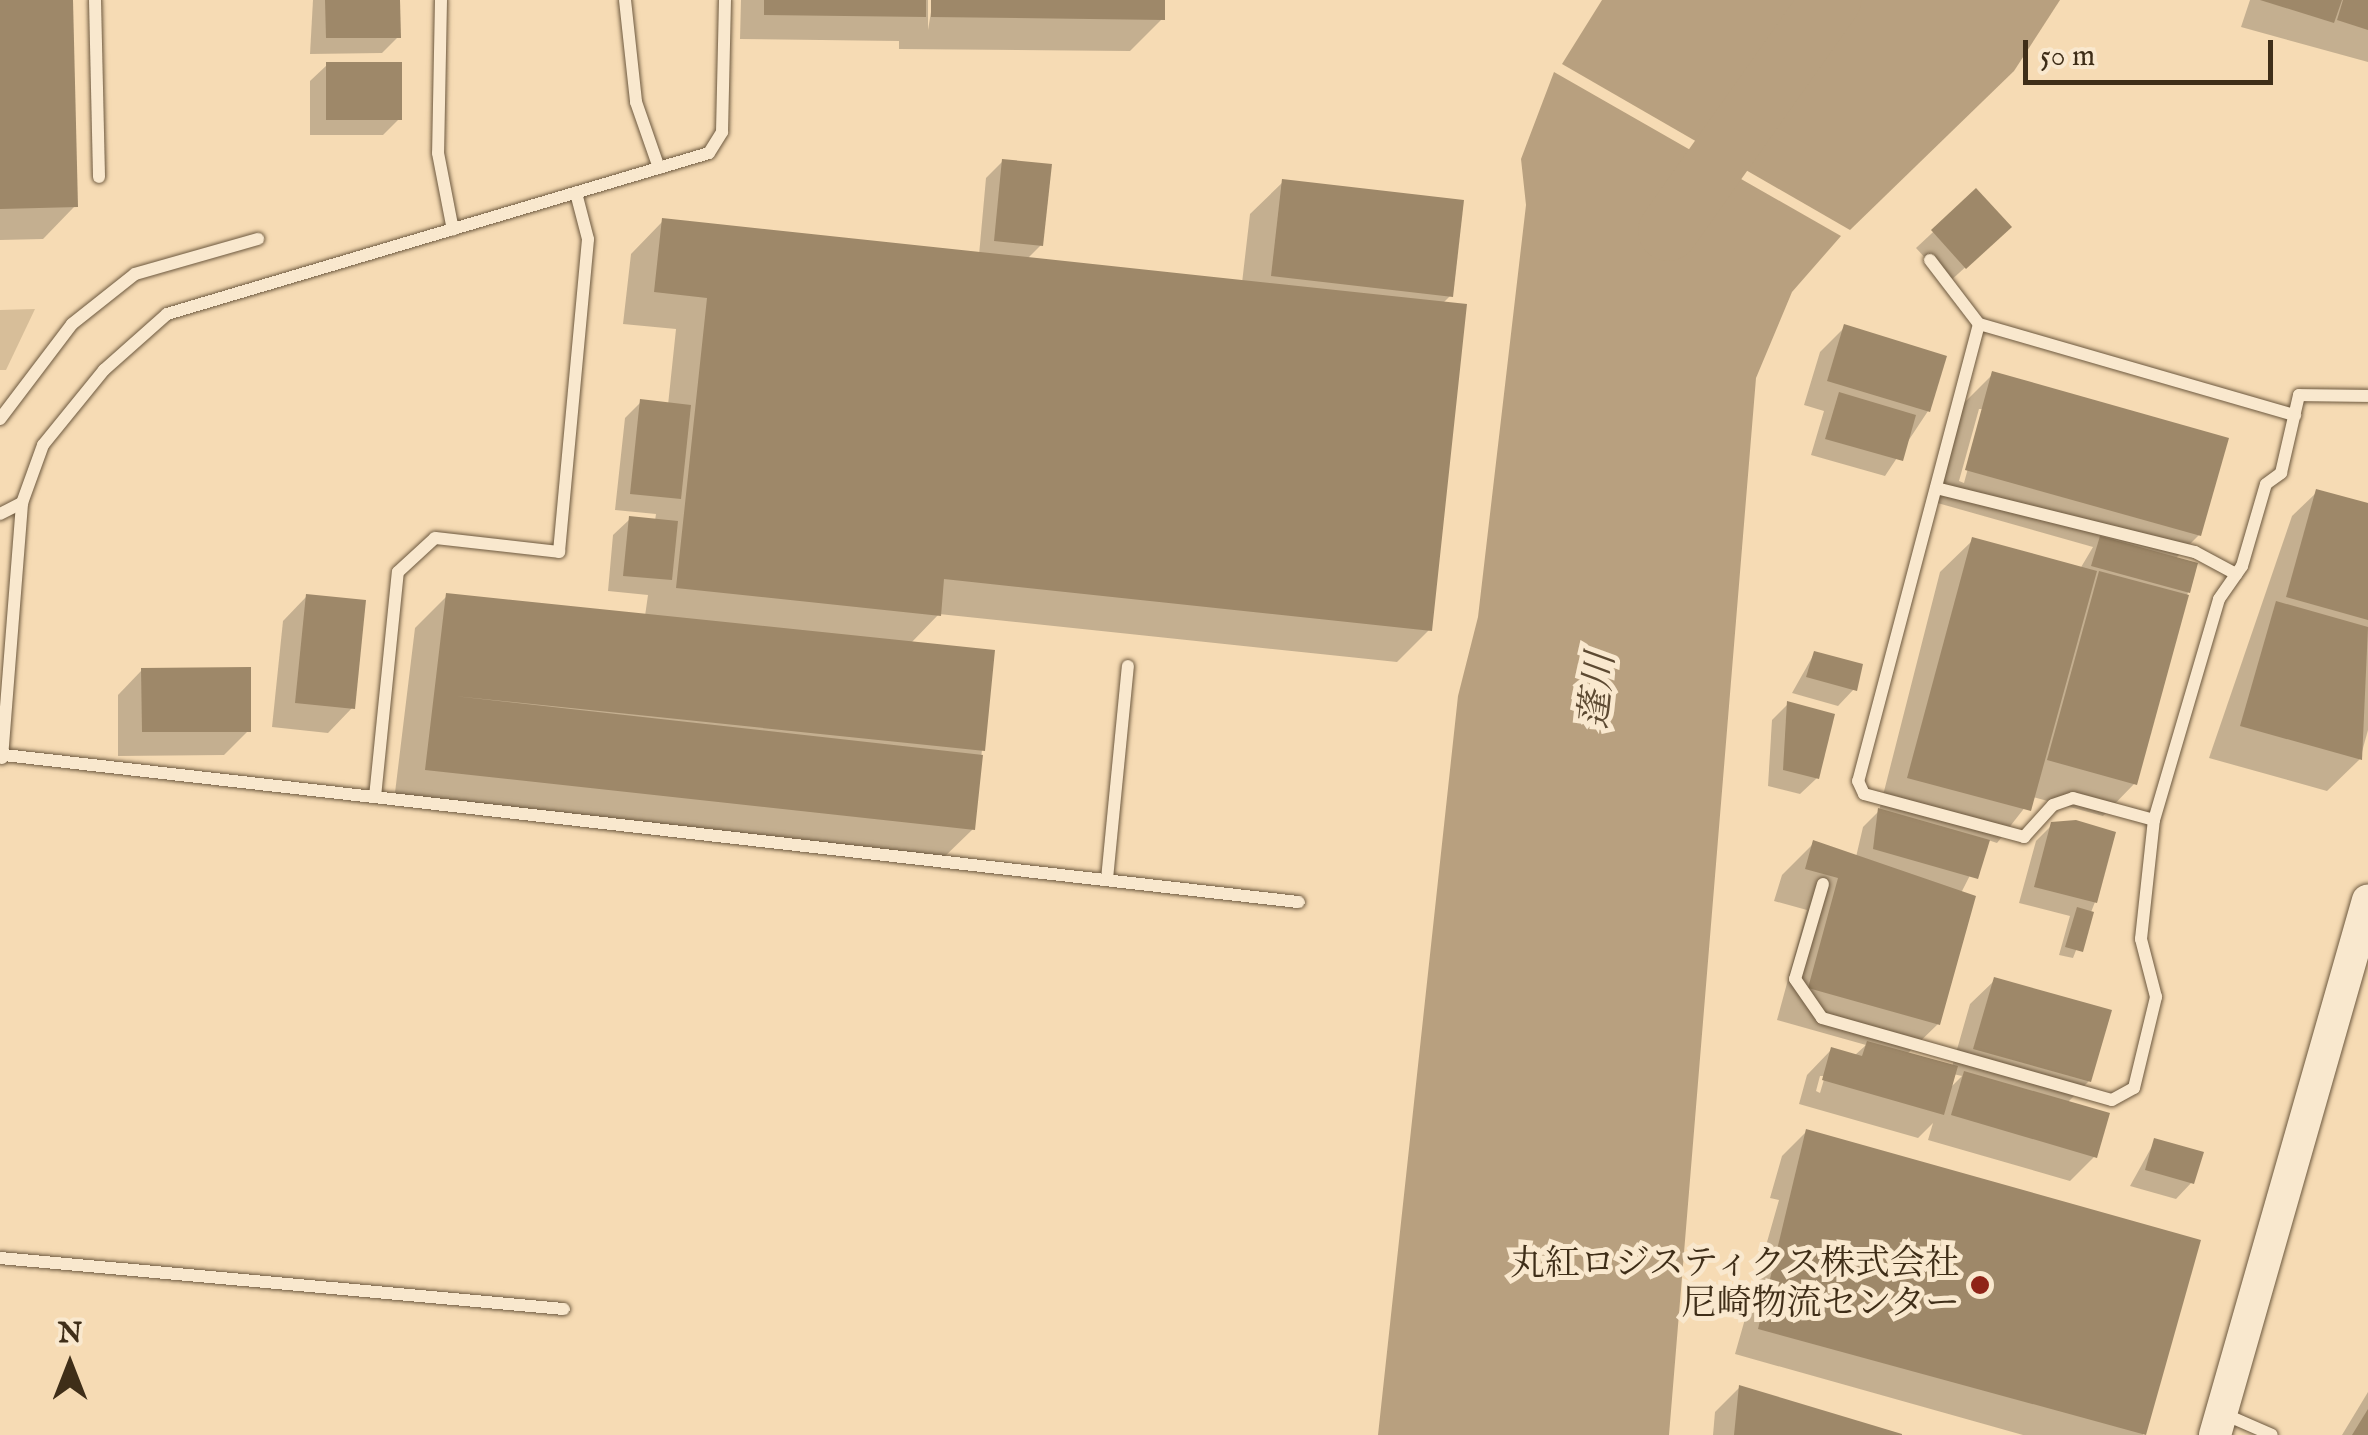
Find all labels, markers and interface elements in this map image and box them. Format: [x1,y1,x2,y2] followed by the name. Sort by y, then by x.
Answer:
[2028,20,2278,82] scale bar
[2040,38,2095,76] text: 50 m
[1573,651,1627,731] water label: 蓬川
[1505,1244,1960,1326] place label: 丸紅ロジスティクス株式会社 尼崎物流センター
[1969,1274,1991,1296] marker: 丸紅ロジスティクス株式会社 尼崎物流センター
[20,1315,120,1415] north arrow
[58,1317,82,1352] text: N

